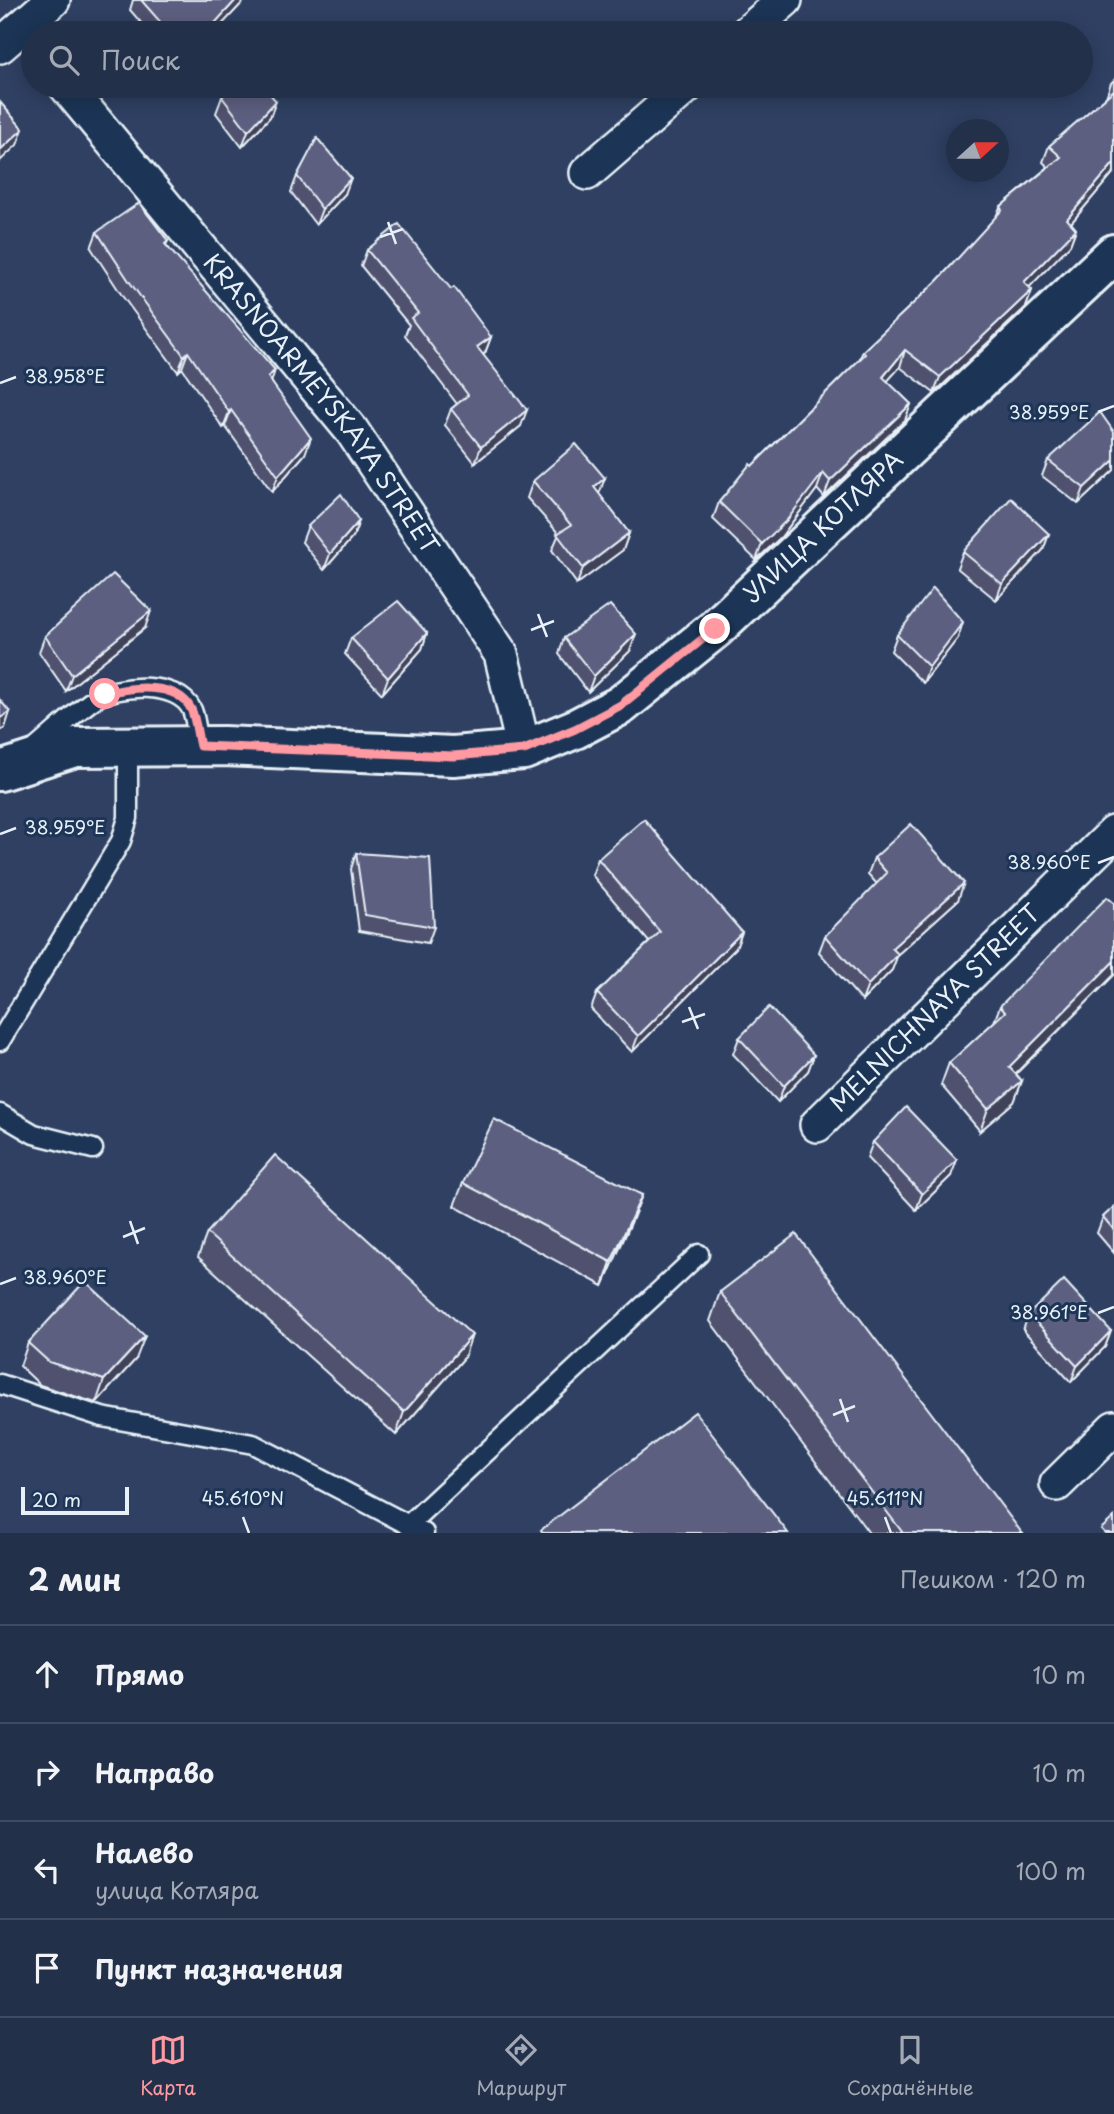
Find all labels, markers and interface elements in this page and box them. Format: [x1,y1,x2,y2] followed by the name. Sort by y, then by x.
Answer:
[21,21,1093,98] search box
[101,40,180,79] text: Поиск
[45,41,83,79] icon: search
[946,119,1009,182] north arrow
[196,245,450,561] street label: KRASNOARMEYSKAYA STREET
[25,362,105,389] text: 38.958°E
[1009,398,1089,425] text: 38.959°E
[734,441,910,610] street label: УЛИЦА КОТЛЯРА
[699,613,730,644] route end
[89,678,120,709] route start
[25,813,105,840] text: 38.959°E
[1007,848,1091,875] text: 38.960°E
[820,895,1048,1119] street label: MELNICHNAYA STREET
[23,1263,107,1290] text: 38.960°E
[1010,1298,1088,1325] text: 38.961°E
[21,1484,130,1516] scale bar
[202,1484,284,1511] text: 45.610°N
[847,1484,923,1511] text: 45.611°N
[32,1485,81,1513] text: 20 m
[28,1556,122,1601] text: 2 мин
[900,1561,1086,1596] text: Пешком · 120 m
[28,1655,66,1693] icon: ahead
[95,1655,184,1694] text: Прямо
[1032,1657,1086,1692] text: 10 m
[28,1753,66,1791] icon: right
[95,1753,214,1792] text: Направо
[1032,1755,1086,1790] text: 10 m
[95,1833,193,1872] text: Налево
[28,1851,66,1889] icon: left
[1016,1853,1086,1888] text: 100 m
[95,1872,259,1907] text: улица Котляра
[28,1949,66,1987] icon: arrive
[95,1949,343,1988] text: Пункт назначения
[140,2031,196,2101] tab: Карта
[476,2031,566,2101] tab: Маршрут
[847,2031,974,2101] tab: Сохранённые

